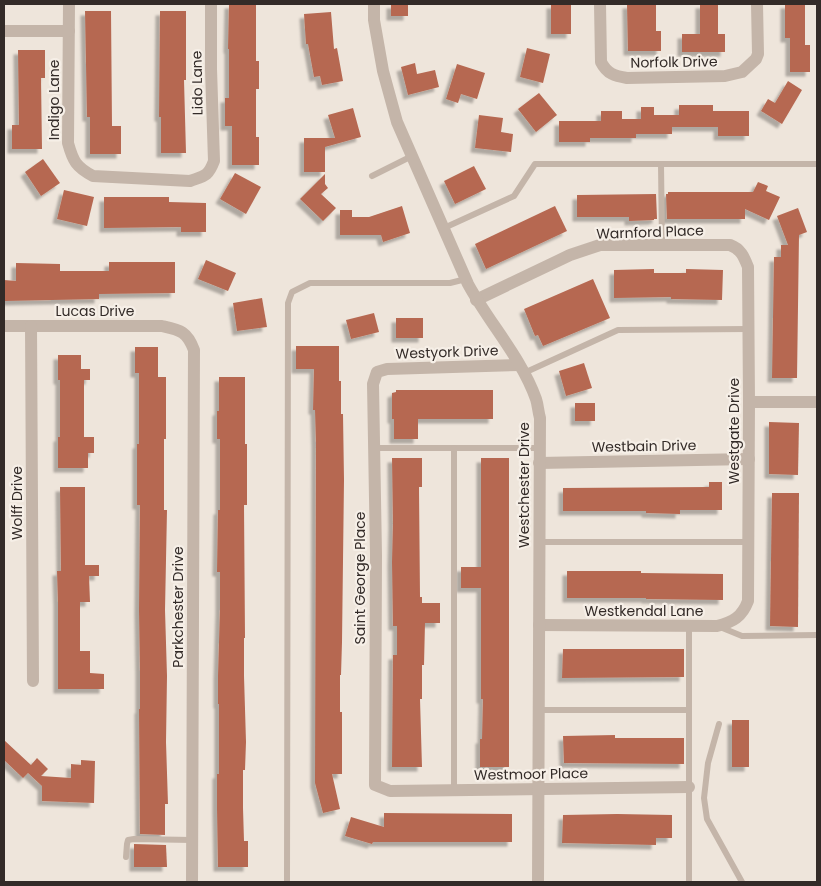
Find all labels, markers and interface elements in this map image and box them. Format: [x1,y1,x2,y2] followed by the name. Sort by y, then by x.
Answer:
[186,50,208,116] street label: Lido Lane
[630,51,718,73] street label: Norfolk Drive
[44,59,64,140] street label: Indigo Lane
[596,220,704,244] street label: Warnford Place
[55,301,135,321] street label: Lucas Drive
[395,340,499,364] street label: Westyork Drive
[724,378,744,484] street label: Westgate Drive
[514,422,534,548] street label: Westchester Drive
[591,435,697,457] street label: Westbain Drive
[7,466,27,540] street label: Wolff Drive
[350,511,370,644] street label: Saint George Place
[168,546,188,668] street label: Parkchester Drive
[585,601,704,621] street label: Westkendal Lane
[474,763,589,785] street label: Westmoor Place

